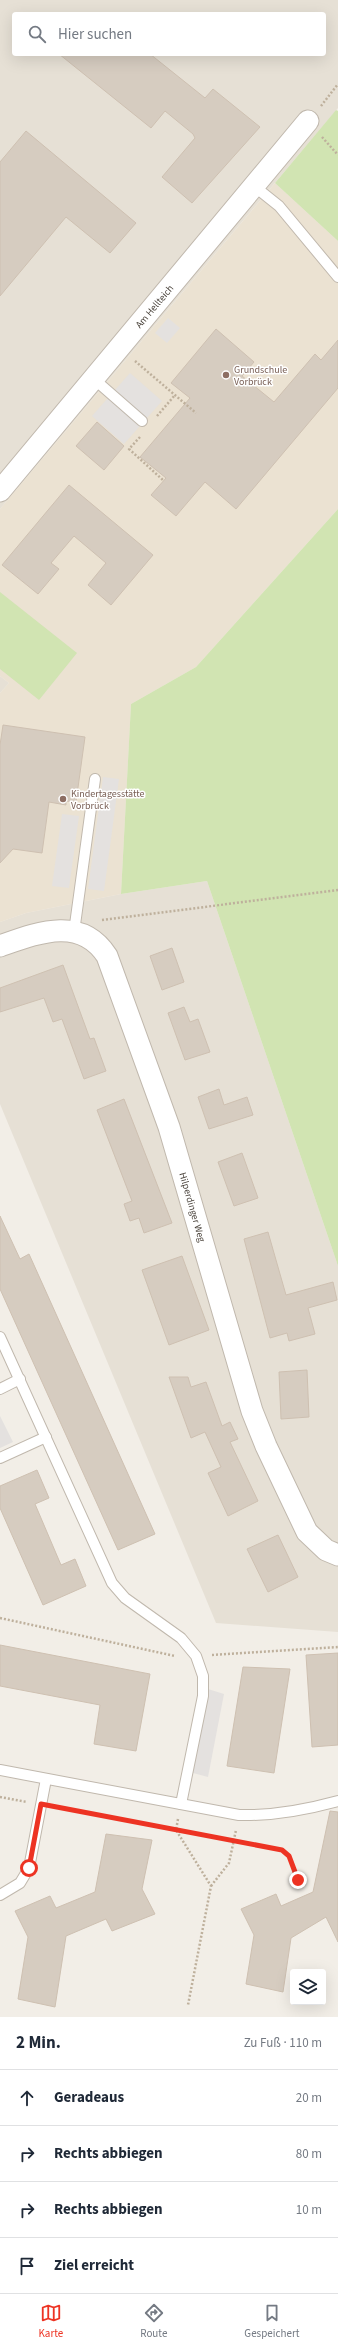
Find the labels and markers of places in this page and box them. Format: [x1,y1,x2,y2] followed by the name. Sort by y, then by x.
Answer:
[234,363,287,389] place label: Grundschule Vorbrück
[221,370,231,380] marker: Grundschule Vorbrück
[71,787,144,813] place label: Kindertagesstätte Vorbrück
[58,794,68,804] marker: Kindertagesstätte Vorbrück

